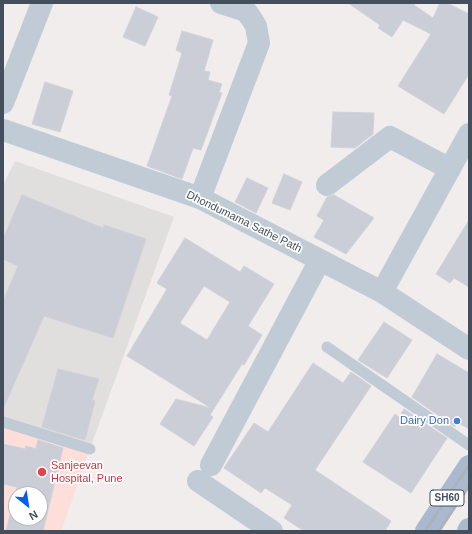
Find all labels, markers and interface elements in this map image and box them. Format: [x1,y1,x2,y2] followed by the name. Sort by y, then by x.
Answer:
[184,188,304,256] street label: Dhondumama Sathe Path
[400,414,449,428] place label: Dairy Don
[452,416,462,426] marker: Dairy Don
[51,459,123,485] place label: Sanjeevan Hospital, Pune
[36,466,48,478] marker: Sanjeevan Hospital, Pune
[8,486,48,526] north arrow
[430,490,464,506] road number: SH60
[27,508,40,523] text: N

